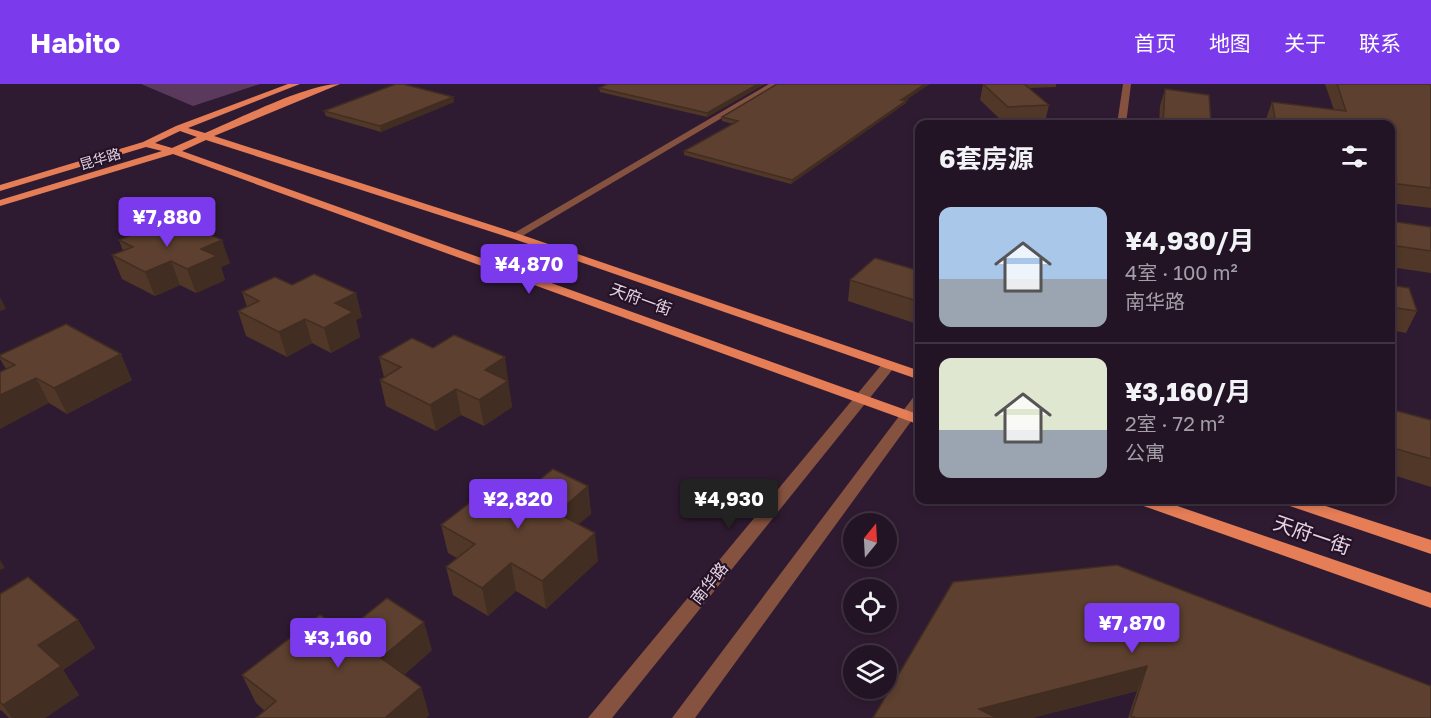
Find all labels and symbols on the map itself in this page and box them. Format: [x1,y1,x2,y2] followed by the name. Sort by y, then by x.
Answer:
[77,144,122,173] street label: 昆华路
[118,197,216,248] pin: ¥7,880
[480,244,578,295] pin: ¥4,870
[608,279,674,319] street label: 天府一街
[469,479,567,530] pin: ¥2,820
[680,479,778,530] pin: ¥4,930
[1271,510,1354,558] street label: 天府一街
[843,513,897,567] north arrow
[686,558,732,608] street label: 南华路
[1083,603,1181,654] pin: ¥7,870
[289,618,387,669] pin: ¥3,160

